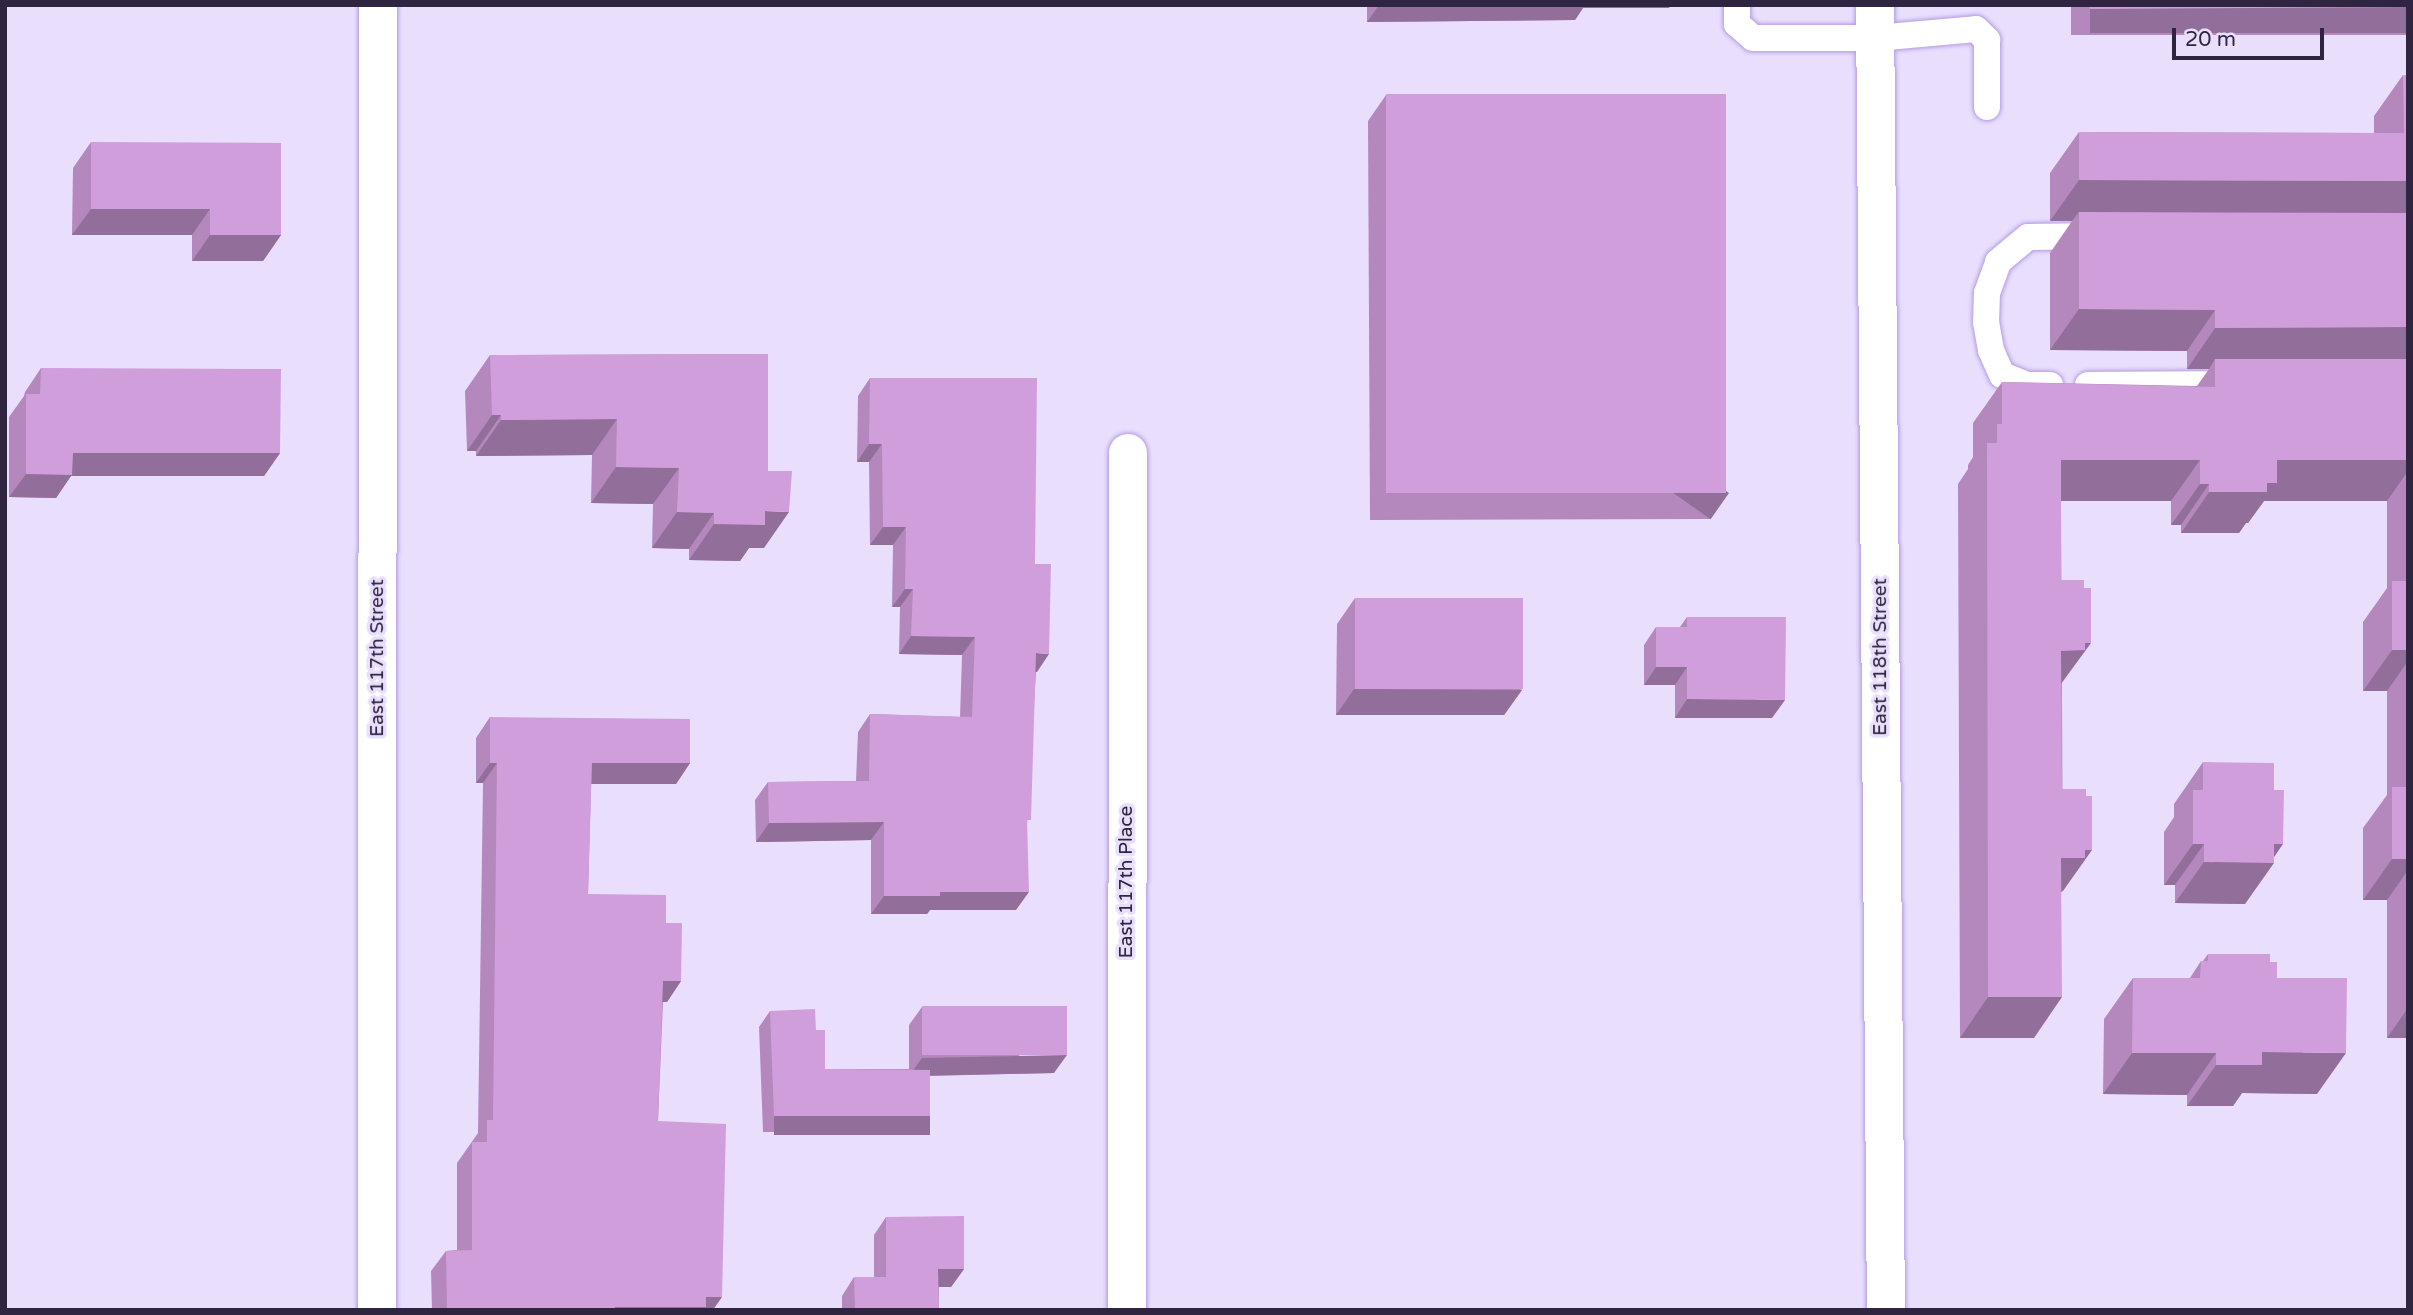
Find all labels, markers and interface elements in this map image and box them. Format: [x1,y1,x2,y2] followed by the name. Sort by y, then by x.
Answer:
[2175,14,2327,58] scale bar
[2185,27,2236,52] text: 20 m
[1870,578,1892,736] street label: East 118th Street
[367,579,389,737] street label: East 117th Street
[1116,806,1138,958] street label: East 117th Place

